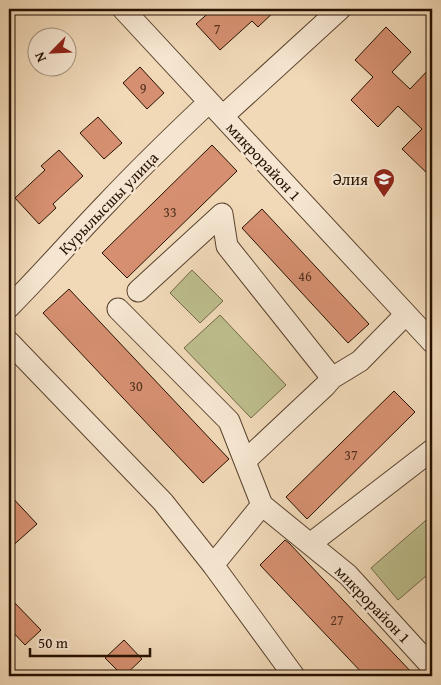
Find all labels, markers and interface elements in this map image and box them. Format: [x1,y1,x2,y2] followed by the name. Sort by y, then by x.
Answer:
[214,19,221,39] house number: 7
[28,28,78,78] north arrow
[29,48,51,66] text: N
[140,78,147,98] house number: 9
[221,116,307,206] street label: микрорайон 1
[53,146,164,260] street label: Курылысшы улица
[333,167,368,191] place label: Әлия
[372,167,396,198] school or university icon: Әлия
[163,202,177,222] house number: 33
[298,266,312,286] house number: 46
[129,376,143,396] house number: 30
[344,445,358,465] house number: 37
[329,559,417,649] street label: микрорайон 1
[330,610,344,630] house number: 27
[30,625,150,657] scale bar
[38,632,69,653] text: 50 m

